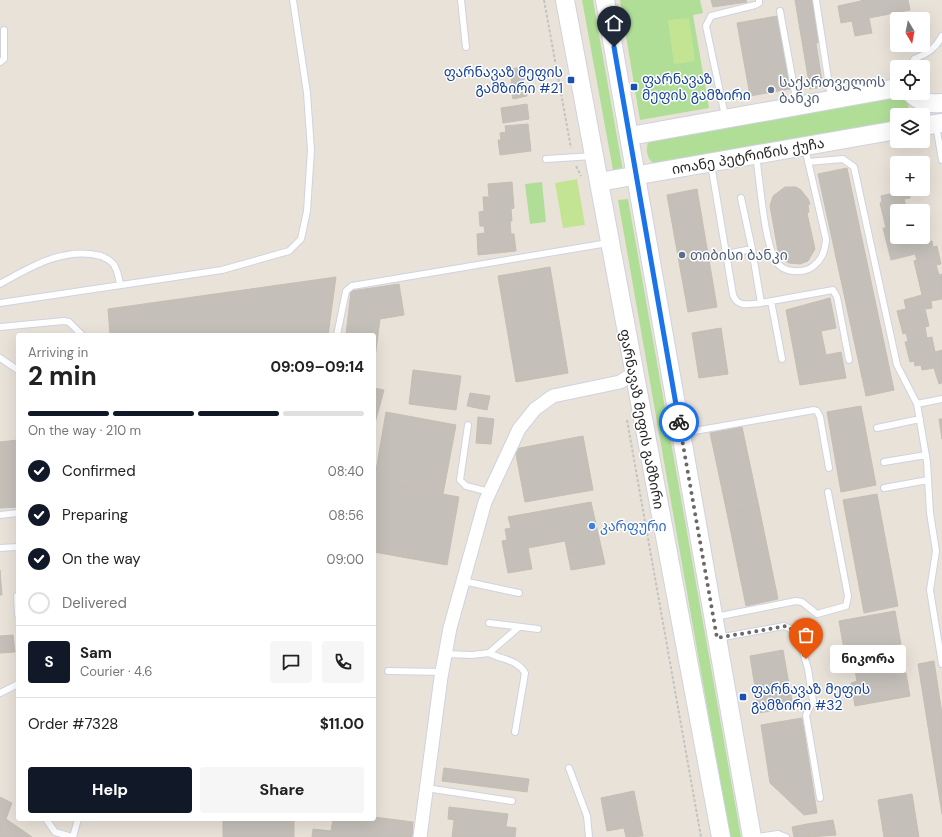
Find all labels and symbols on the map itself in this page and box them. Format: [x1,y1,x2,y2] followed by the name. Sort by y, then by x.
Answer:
[597,6,631,47] pin
[890,12,930,52] north arrow
[444,63,563,97] place label: ფარნავაზ მეფის გამზირი #21
[642,70,751,104] place label: ფარნავაზ მეფის გამზირი
[779,73,886,107] place label: საქართველოს ბანკი
[566,75,576,85] marker: ფარნავაზ მეფის გამზირი #21
[629,82,639,92] marker: ფარნავაზ მეფის გამზირი
[766,85,776,95] marker: საქართველოს ბანკი
[670,134,826,178] street label: იოანე პეტრიწის ქუჩა
[690,246,788,264] place label: თიბისი ბანკი
[677,250,687,260] marker: თიბისი ბანკი
[616,327,668,511] street label: ფარნავაზ მეფის გამზირი
[659,402,699,442] courier
[600,517,667,535] place label: კარფური
[587,521,597,531] marker: კარფური
[789,618,823,659] pin
[830,645,906,673] callout: ნიკორა
[751,680,870,714] place label: ფარნავაზ მეფის გამზირი #32
[738,692,748,702] marker: ფარნავაზ მეფის გამზირი #32

